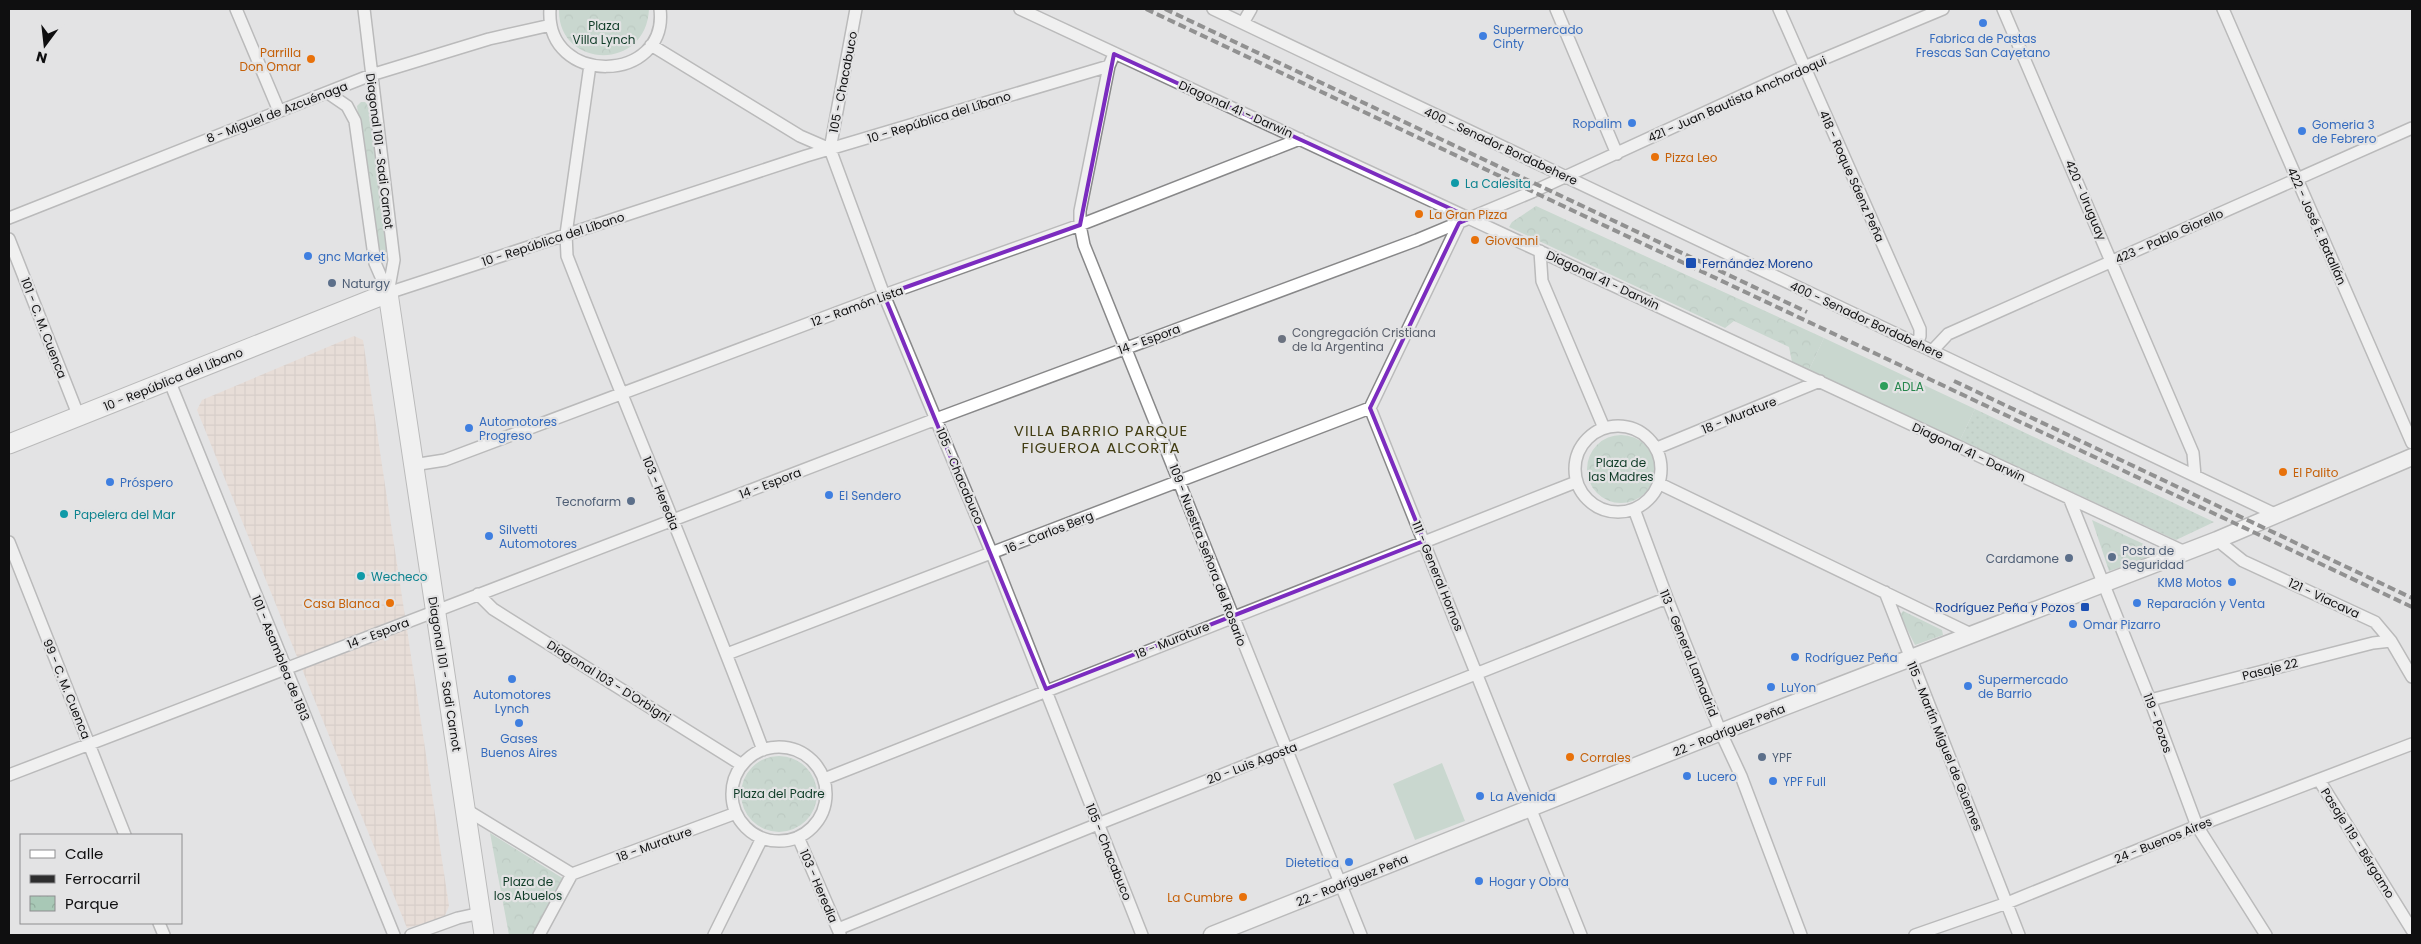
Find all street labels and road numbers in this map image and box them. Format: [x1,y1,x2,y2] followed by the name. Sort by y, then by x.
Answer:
[825,29,861,134] street label: 105 - Chacabuco
[1645,52,1829,146] street label: 421 - Juan Bautista Anchordoqui
[362,72,398,230] street label: Diagonal 101 - Sadi Carnot
[1176,76,1296,142] street label: Diagonal 41 - Darwin
[204,77,350,147] street label: 8 - Miguel de Azcuénaga
[865,87,1013,147] street label: 10 - República del Líbano
[1421,103,1581,189] street label: 400 - Senador Bordabehere
[1815,107,1889,245] street label: 418 - Roque Sáenz Peña
[2061,157,2111,243] street label: 420 - Uruguay
[2283,165,2351,287] street label: 422 - José E. Batallán
[2112,204,2226,268] street label: 423 - Pablo Giorello
[480,208,627,270] street label: 10 - República del Líbano
[1544,246,1662,314] street label: Diagonal 41 - Darwin
[17,275,71,381] street label: 101 - C. M. Cuenca
[1787,277,1947,363] street label: 400 - Senador Bordabehere
[809,281,905,331] street label: 12 - Ramón Lista
[1115,320,1183,358] street label: 14 - Espora
[101,343,246,415] street label: 10 - República del Líbano
[1699,392,1779,438] street label: 18 - Murature
[1910,418,2028,486] street label: Diagonal 41 - Darwin
[932,425,988,527] street label: 105 - Chacabuco
[638,454,684,532] street label: 103 - Heredia
[1165,462,1251,649] street label: 109 - Nuestra Señora del Rosario
[737,463,803,503] street label: 14 - Espora
[1002,507,1096,557] street label: 16 - Carlos Berg
[1408,518,1468,634] street label: 111 - General Hornos
[2286,574,2362,622] street label: 121 - Viacava
[1656,587,1722,719] street label: 113 - General Lamadrid
[248,593,314,723] street label: 101 - Asamblea de 1813
[424,595,466,753] street label: Diagonal 101 - Sadi Carnot
[345,613,411,653] street label: 14 - Espora
[1132,617,1212,663] street label: 18 - Murature
[39,636,95,742] street label: 99 - C. M. Cuenca
[544,636,674,726] street label: Diagonal 103 - D'Orbigni
[2240,654,2300,684] street label: Pasaje 22
[1903,659,1987,833] street label: 115 - Martín Miguel de Güemes
[2139,691,2177,755] street label: 119 - Pozos
[1670,700,1788,760] street label: 22 - Rodríguez Peña
[1204,738,1300,788] street label: 20 - Luis Agosta
[2317,785,2399,902] street label: Pasaje 119 - Bérgamo
[1082,801,1136,903] street label: 105 - Chacabuco
[2112,813,2214,867] street label: 24 - Buenos Aires
[614,823,694,865] street label: 18 - Murature
[796,847,842,925] street label: 103 - Heredia
[1293,850,1411,910] street label: 22 - Rodríguez Peña

